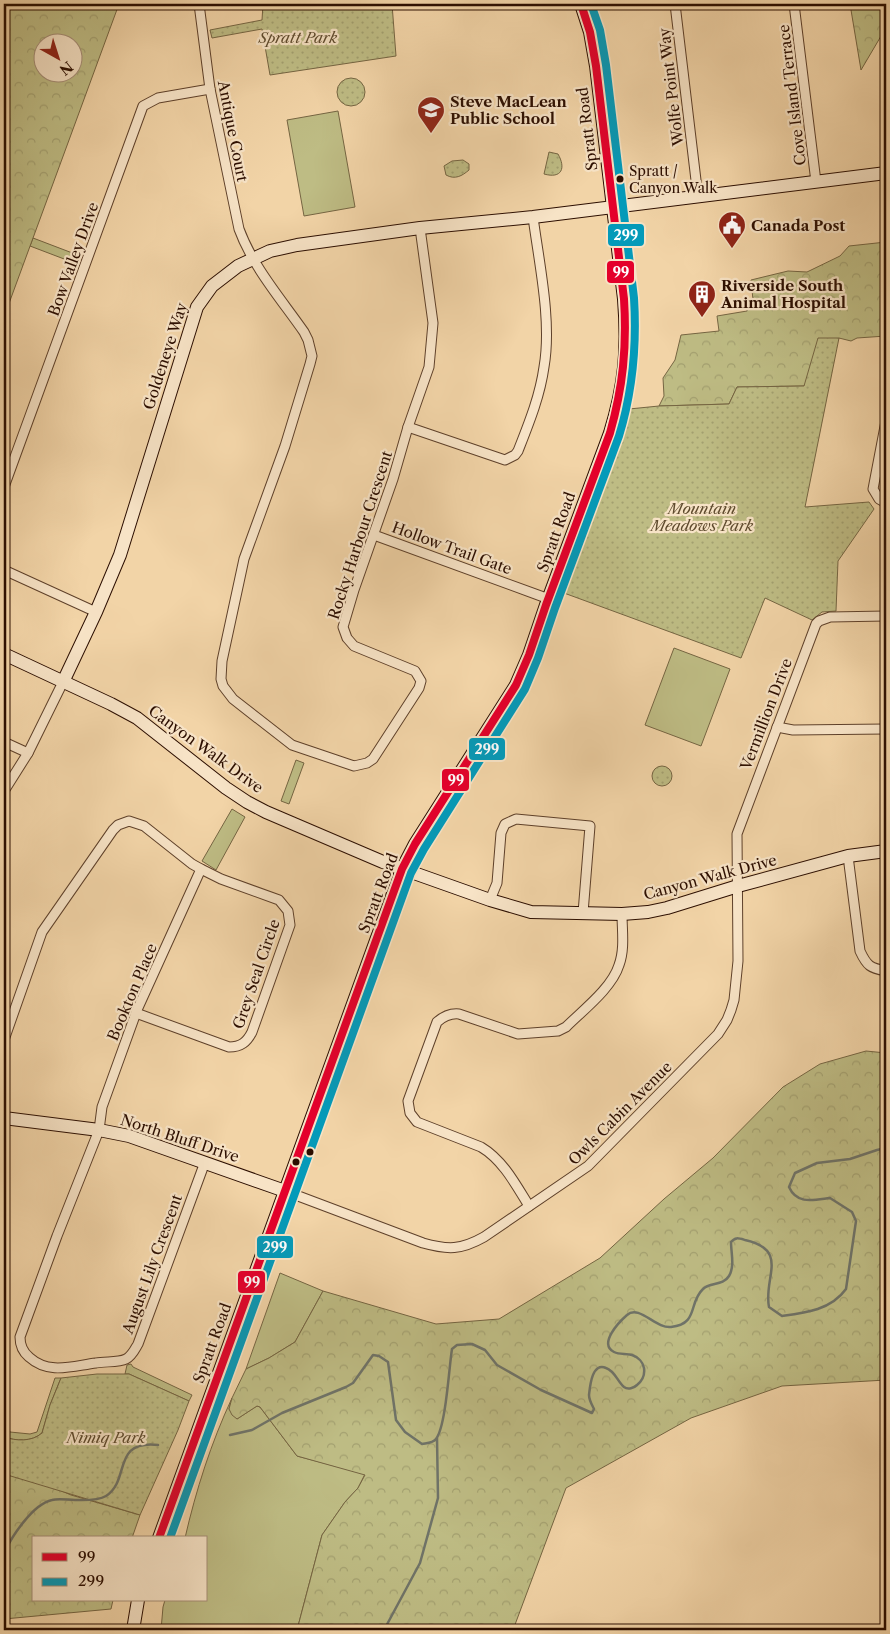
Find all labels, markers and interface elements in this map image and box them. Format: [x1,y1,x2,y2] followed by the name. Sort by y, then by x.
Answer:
[774,23,810,167] street label: Cove Island Terrace
[654,26,688,148] street label: Wolfe Point Way
[258,28,337,47] park label: Spratt Park
[32,32,82,82] north arrow
[56,57,77,79] text: N
[214,78,252,184] street label: Antique Court
[572,86,602,172] street label: Spratt Road
[450,92,568,128] place label: Steve MacLean Public School
[416,95,446,134] school or university icon: Steve MacLean Public School
[629,162,718,197] place label: Spratt / Canyon Walk
[615,174,625,184] marker: Spratt / Canyon Walk
[44,199,102,319] street label: Bow Valley Drive
[717,210,747,249] public building icon: Canada Post
[751,216,845,235] place label: Canada Post
[607,223,645,247] line badge: 299
[614,226,638,244] text: 299
[606,260,635,284] line badge: 99
[613,263,629,281] text: 99
[720,276,846,312] place label: Riverside South Animal Hospital
[687,279,717,318] building icon: Riverside South Animal Hospital
[139,299,191,412] street label: Goldeneye Way
[324,448,396,622] street label: Rocky Harbour Crescent
[533,489,579,575] street label: Spratt Road
[649,499,754,535] park label: Mountain Meadows Park
[389,518,515,578] street label: Hollow Trail Gate
[736,656,796,773] street label: Vermillion Drive
[145,701,267,797] street label: Canyon Walk Drive
[468,737,506,761] line badge: 299
[475,740,499,758] text: 299
[441,768,470,792] line badge: 99
[448,771,464,789] text: 99
[354,850,402,936] street label: Spratt Road
[641,850,779,904] street label: Canyon Walk Drive
[228,917,284,1031] street label: Grey Seal Circle
[103,940,161,1044] street label: Bookton Place
[564,1057,676,1169] street label: Owls Cabin Avenue
[118,1110,242,1166] street label: North Bluff Drive
[305,1147,315,1157] unlabelled marker
[291,1157,301,1167] unlabelled marker
[118,1191,186,1337] street label: August Lily Crescent
[256,1235,294,1259] line badge: 299
[263,1238,287,1256] text: 299
[237,1270,266,1294] line badge: 99
[244,1273,260,1291] text: 99
[189,1300,235,1386] street label: Spratt Road
[66,1428,146,1447] park label: Nimiq Park
[32,1536,208,1602] legend
[78,1547,96,1566] text: 99
[78,1571,104,1590] text: 299

